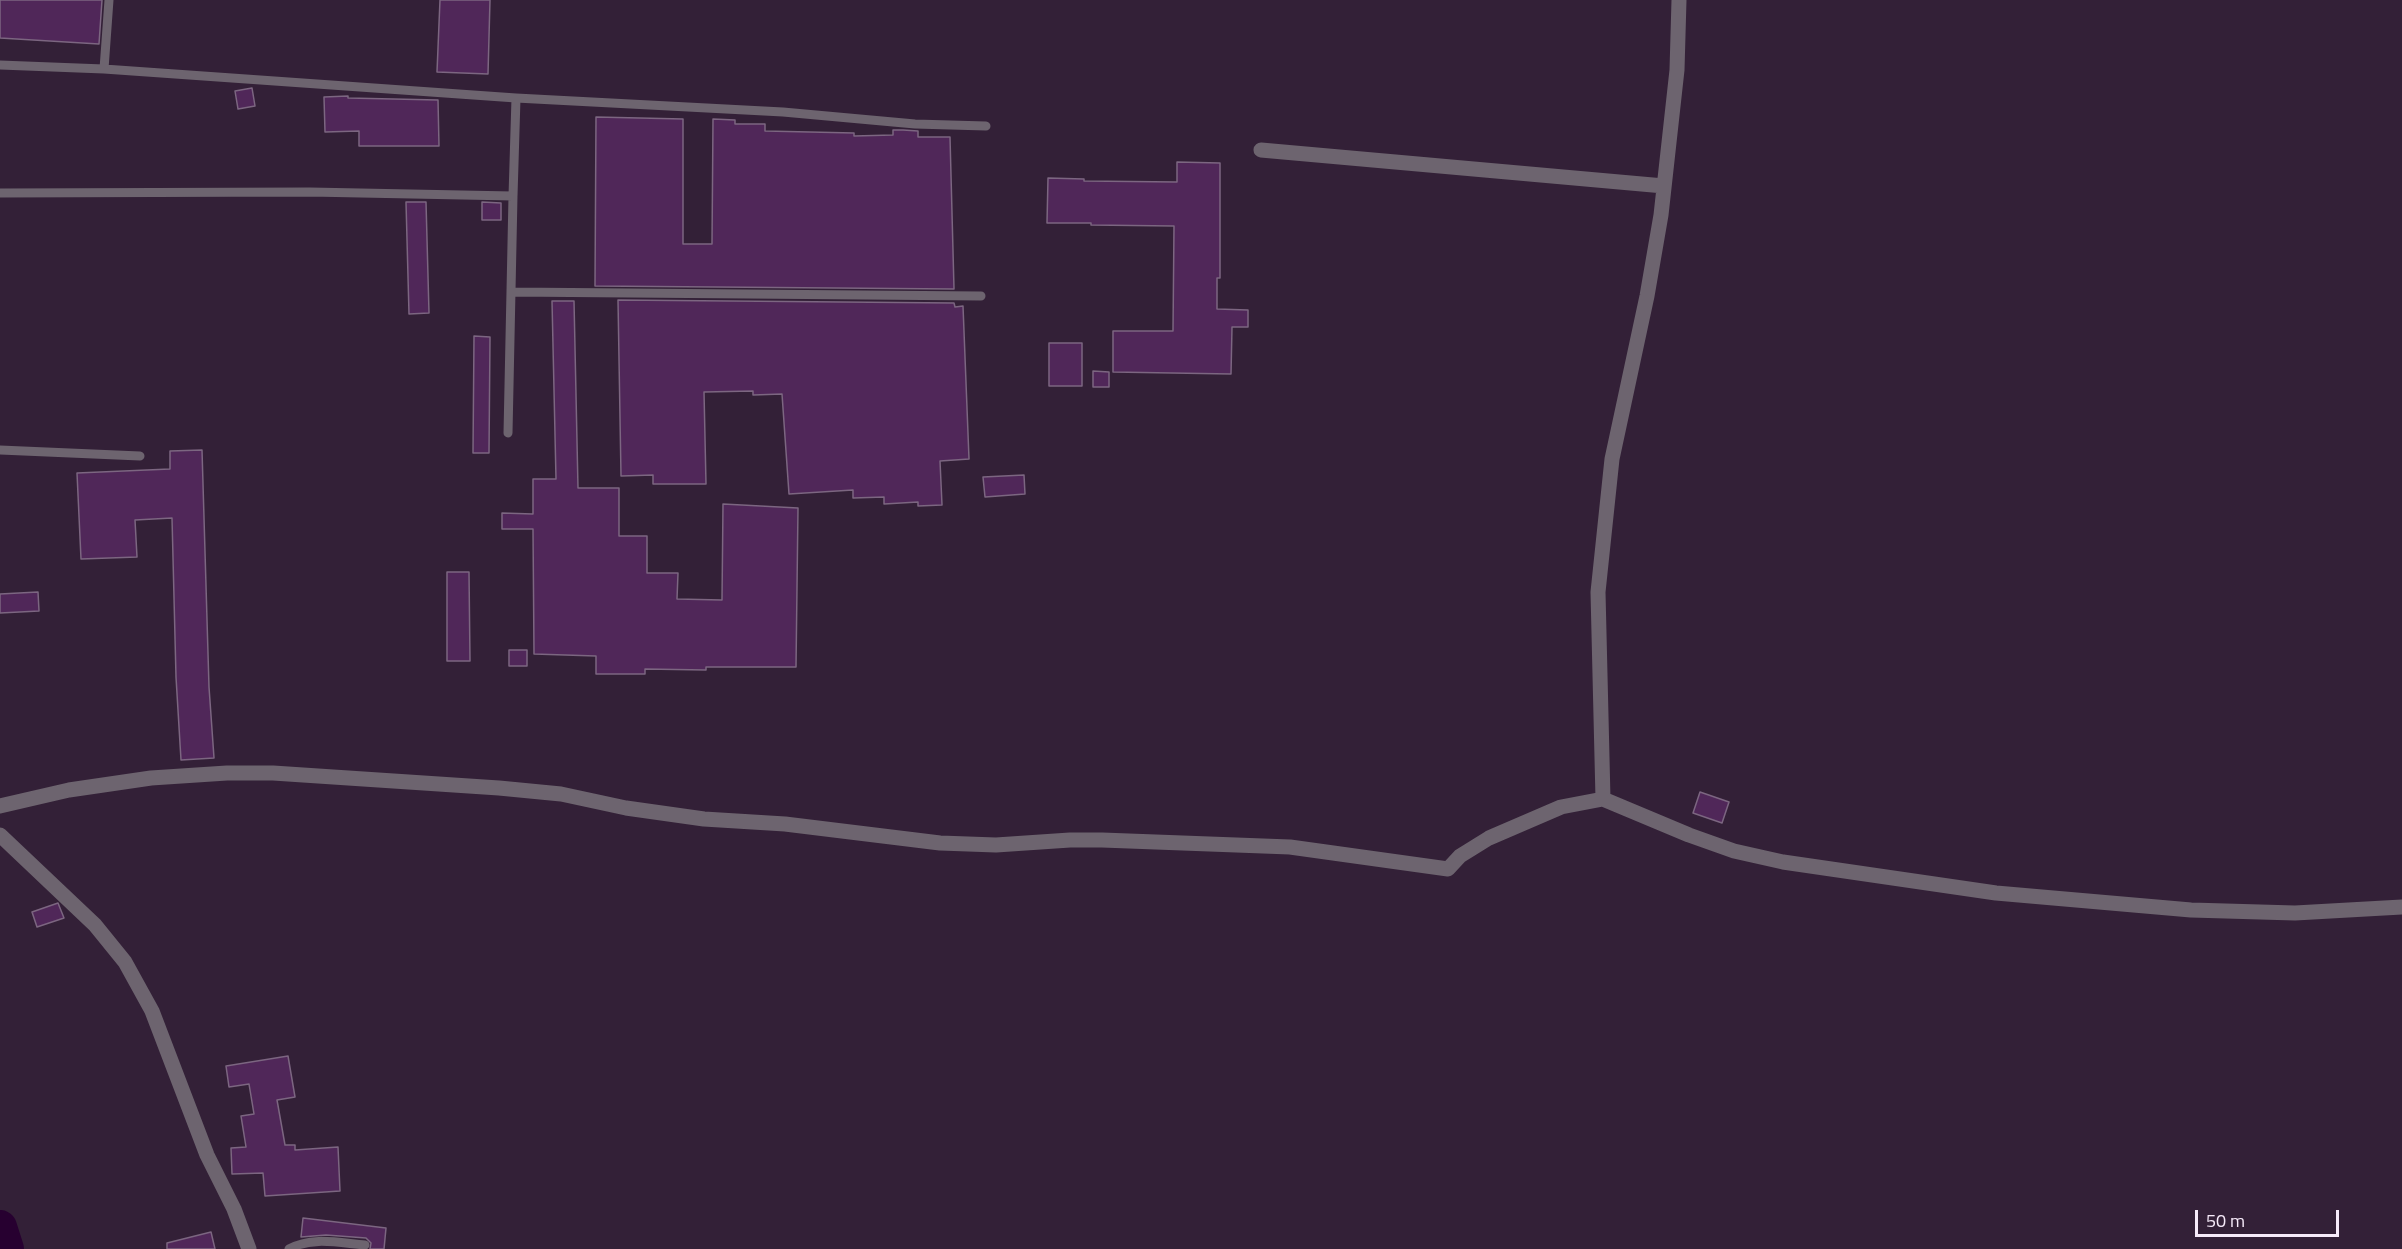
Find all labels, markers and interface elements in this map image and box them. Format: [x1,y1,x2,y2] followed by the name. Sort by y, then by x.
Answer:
[2198,1198,2342,1236] scale bar
[2206,1207,2245,1234] text: 50 m

